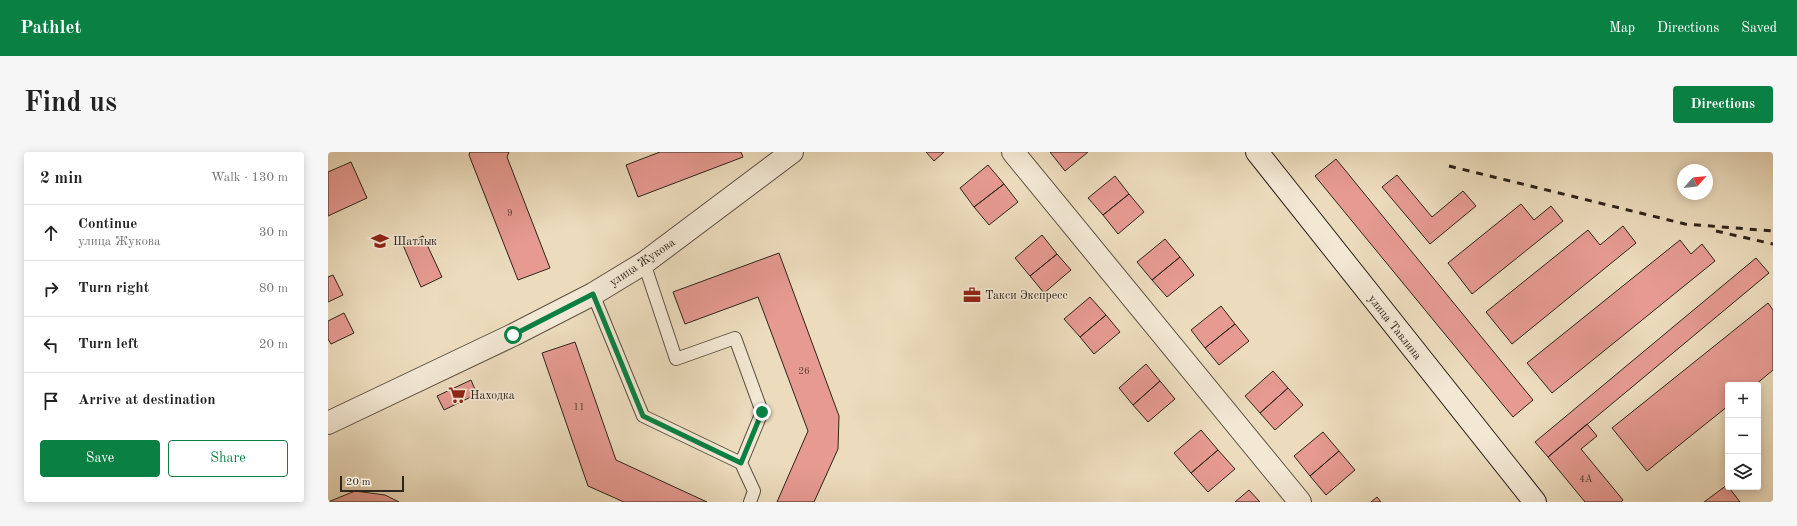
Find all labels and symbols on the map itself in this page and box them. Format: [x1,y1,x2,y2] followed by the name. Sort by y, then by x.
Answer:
[1677,164,1713,200] north arrow
[507,208,513,218] house number: 9
[370,231,390,251] school or university icon: Шатлык
[393,236,437,248] place label: Шатлык
[608,237,678,289] street label: улица Жукова
[962,285,982,305] office icon: Такси Экспресс
[985,290,1068,302] place label: Такси Экспресс
[1365,293,1423,362] street label: улица Тавлина
[504,326,522,344] route start
[798,366,810,376] house number: 26
[447,385,467,405] supermarket icon: Находка
[470,390,515,402] place label: Находка
[573,402,585,412] house number: 11
[753,403,771,421] route end
[340,474,404,493] scale bar
[1579,474,1593,484] house number: 4А

